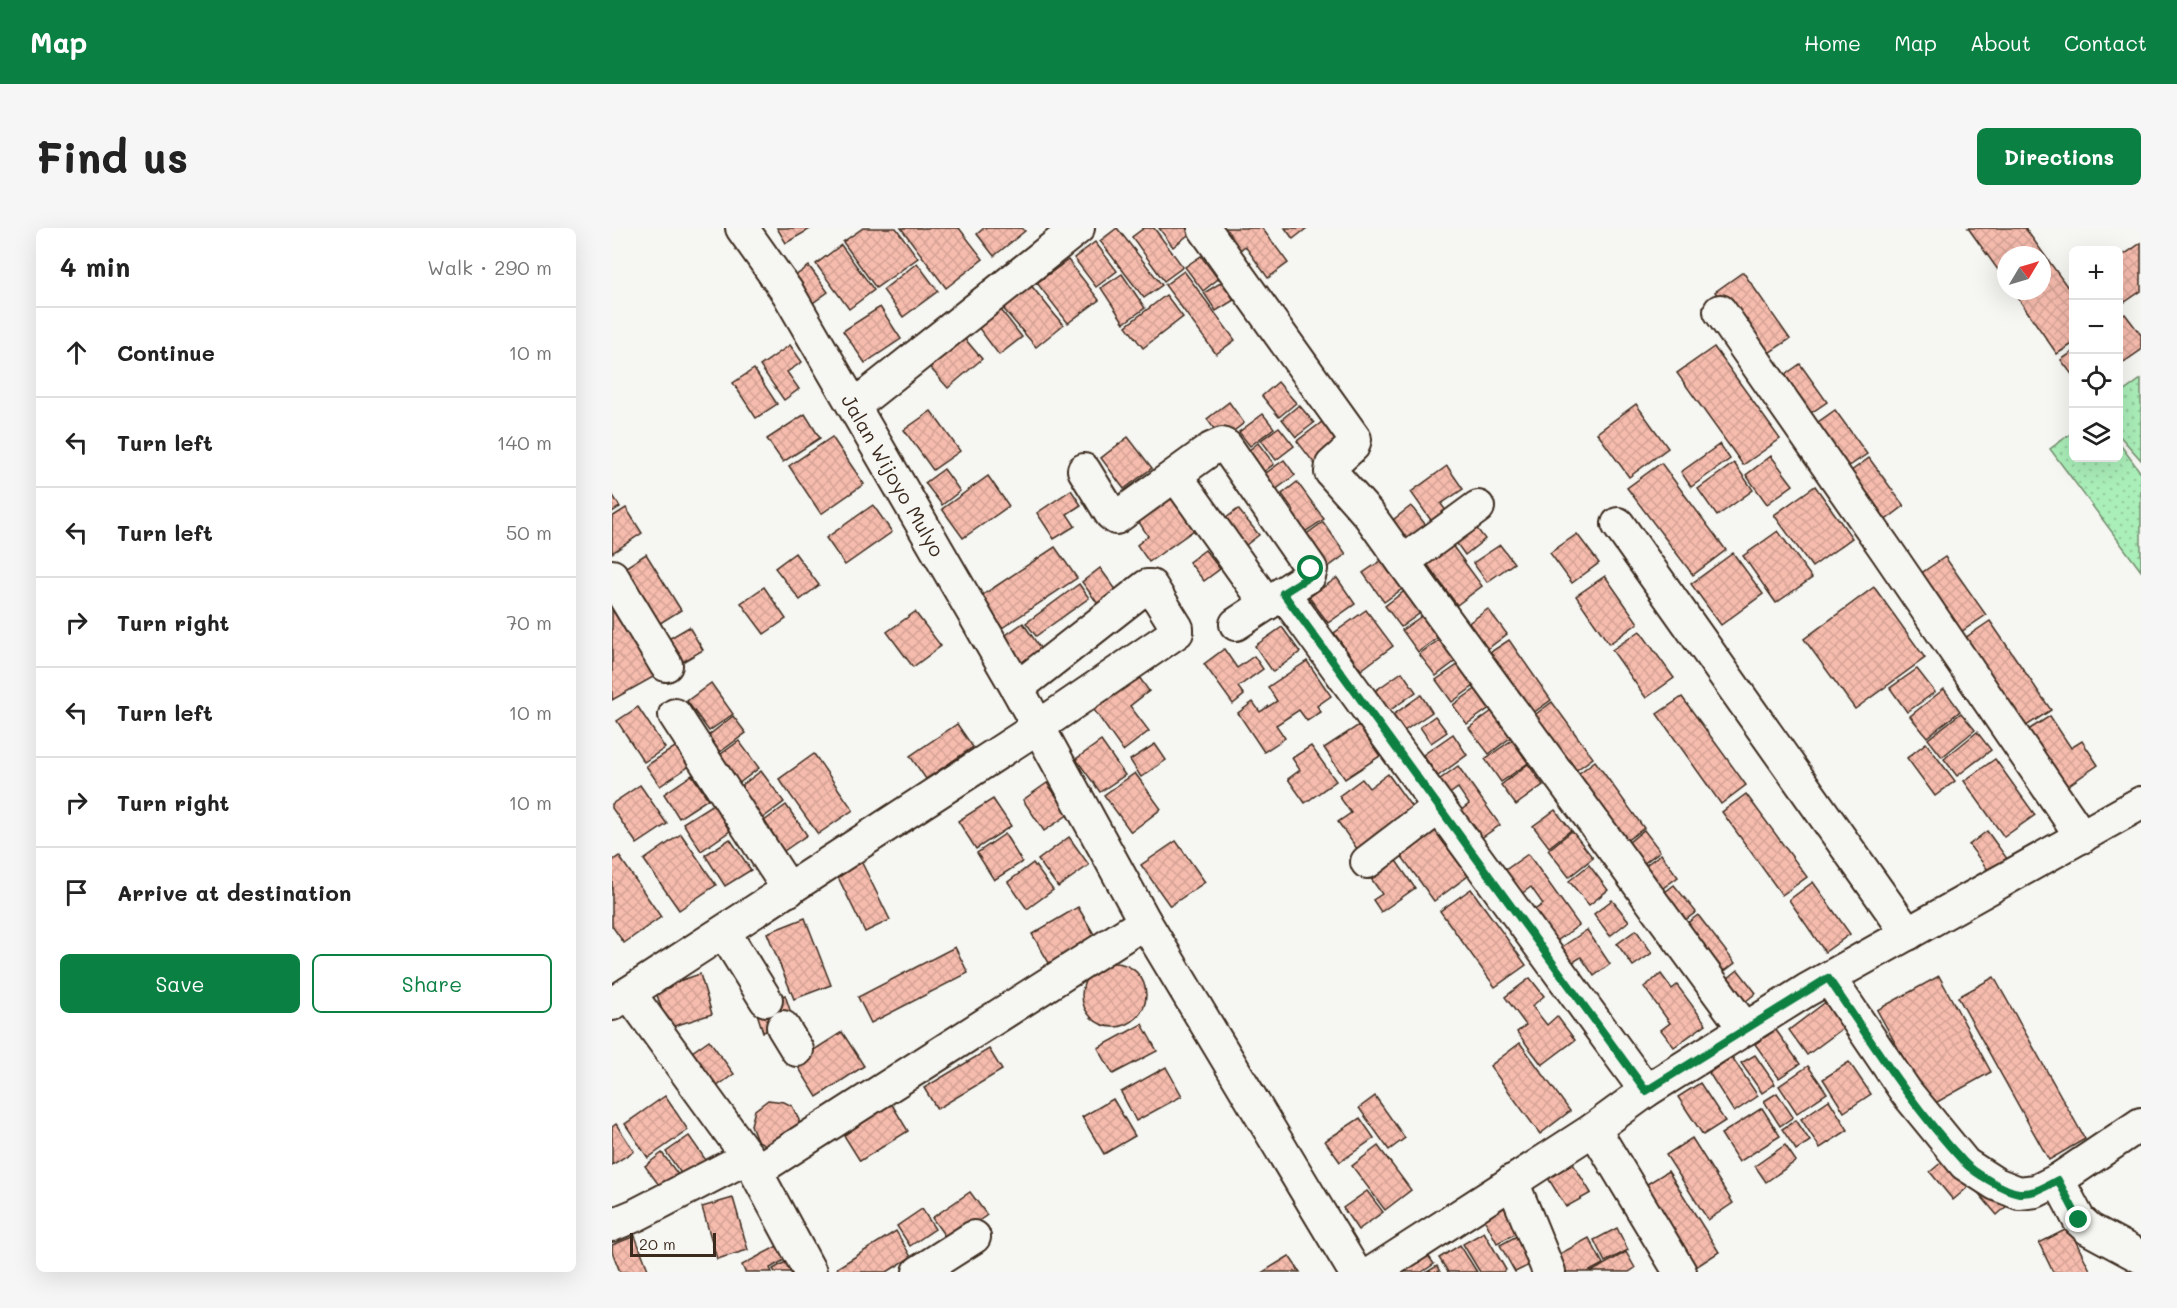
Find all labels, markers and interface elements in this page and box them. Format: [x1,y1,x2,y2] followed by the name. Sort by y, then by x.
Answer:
[30,24,87,60] text: Map
[1804,29,1861,56] text: Home
[1894,29,1937,56] text: Map
[1970,29,2031,56] text: About
[2064,29,2147,56] text: Contact
[1977,128,2141,185] button: Directions
[36,129,188,184] text: Find us
[1997,246,2051,300] north arrow
[2069,246,2123,462] map controls
[2069,246,2123,300] button: +
[60,250,130,284] text: 4 min
[427,254,552,280] text: Walk · 290 m
[2069,300,2123,354] button: −
[60,336,93,369] icon: ahead
[117,338,215,367] text: Continue
[508,339,552,365] text: 10 m
[2069,354,2123,408] button: locate
[836,389,951,561] street label: Jalan Wijoyo Mulyo
[2069,408,2123,462] button: layers
[60,426,93,459] icon: left
[117,428,213,457] text: Turn left
[497,429,552,455] text: 140 m
[60,516,93,549] icon: left
[117,518,213,547] text: Turn left
[506,519,552,545] text: 50 m
[1297,555,1323,581] route start
[60,606,93,639] icon: right
[117,608,229,637] text: Turn right
[506,609,552,635] text: 70 m
[60,696,93,729] icon: left
[117,698,213,727] text: Turn left
[508,699,552,725] text: 10 m
[60,786,93,819] icon: right
[117,788,229,817] text: Turn right
[508,789,552,815] text: 10 m
[60,876,93,909] icon: arrive
[117,878,352,907] text: Arrive at destination
[60,954,300,1013] button: Save
[312,954,552,1013] button: Share
[2065,1206,2091,1232] route end
[630,1230,716,1258] scale bar
[639,1233,676,1254] text: 20 m

